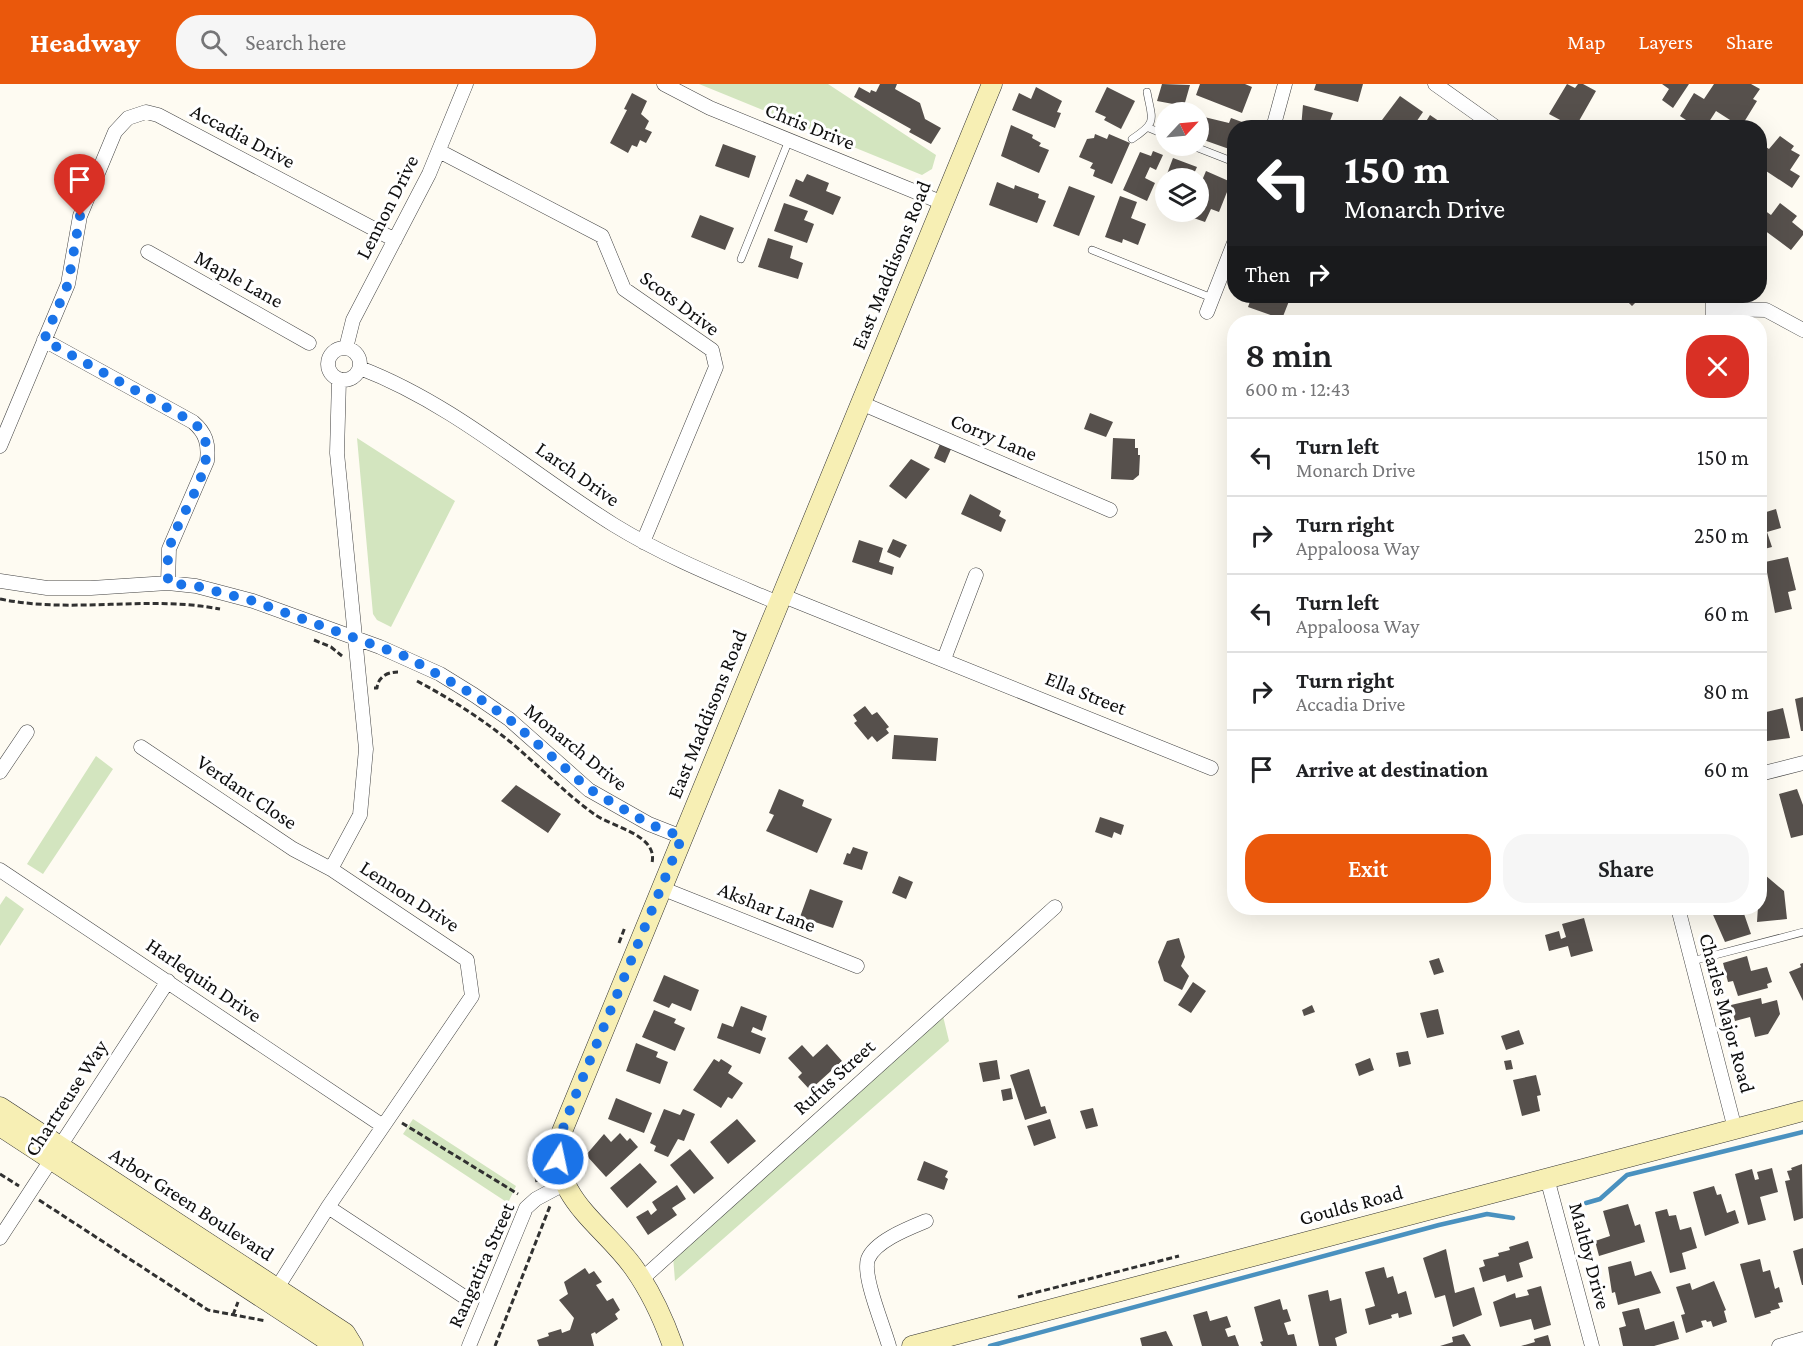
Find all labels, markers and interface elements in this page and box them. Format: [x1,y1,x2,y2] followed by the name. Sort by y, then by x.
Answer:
[176,15,596,69] search box
[197,26,230,59] icon: search
[30,27,140,58] text: Headway
[245,30,346,55] text: Search here
[1567,30,1606,54] text: Map
[1639,30,1693,54] text: Layers
[1726,30,1773,54] text: Share
[762,97,858,155] street label: Chris Drive
[187,98,299,174] street label: Accadia Drive
[1155,102,1209,156] north arrow
[1155,102,1209,222] map controls
[1245,144,1323,222] icon: left
[1344,145,1449,192] text: 150 m
[351,151,423,263] street label: Lennon Drive
[54,154,105,216] pin
[63,163,96,196] icon: arrive
[1155,168,1209,222] button: layers
[846,177,936,353] street label: East Maddisons Road
[1344,194,1505,224] text: Monarch Drive
[191,245,287,313] street label: Maple Lane
[1302,258,1335,291] icon: right
[1245,262,1290,287] text: Then
[635,265,725,341] street label: Scots Drive
[1245,335,1332,375] text: 8 min
[1686,335,1749,398] button: close
[1245,378,1350,400] text: 600 m · 12:43
[947,408,1041,466] street label: Corry Lane
[1296,434,1379,459] text: Turn left
[532,436,624,512] street label: Larch Drive
[1245,441,1278,474] icon: left
[1697,445,1749,470] text: 150 m
[1296,459,1415,481] text: Monarch Drive
[1296,512,1394,537] text: Turn right
[1245,519,1278,552] icon: right
[1694,523,1749,548] text: 250 m
[1296,537,1419,559] text: Appaloosa Way
[1296,590,1379,615] text: Turn left
[1245,597,1278,630] icon: left
[1704,601,1749,626] text: 60 m
[1296,615,1419,637] text: Appaloosa Way
[662,626,752,802] street label: East Maddisons Road
[1042,666,1131,720] street label: Ella Street
[1296,668,1394,693] text: Turn right
[1245,675,1278,708] icon: right
[1703,679,1749,704] text: 80 m
[1296,693,1405,715] text: Accadia Drive
[520,698,632,796] street label: Monarch Drive
[192,750,302,834] street label: Verdant Close
[1245,753,1278,786] icon: arrive
[1296,757,1488,782] text: Arrive at destination
[1704,757,1749,782] text: 60 m
[1245,834,1491,903] button: Exit
[1503,834,1749,903] button: Share
[356,855,464,937] street label: Lennon Drive
[715,877,819,937] street label: Akshar Lane
[1694,931,1760,1095] street label: Charles Major Road
[142,933,266,1027] street label: Harlequin Drive
[788,1034,880,1120] street label: Rufus Street
[19,1035,113,1161] street label: Chartreuse Way
[526,1127,590,1191] position arrow
[105,1142,279,1266] street label: Arbor Green Boulevard
[1297,1180,1405,1230] street label: Goulds Road
[443,1198,520,1331] street label: Rangatira Street
[1564,1200,1616,1312] street label: Maltby Drive

